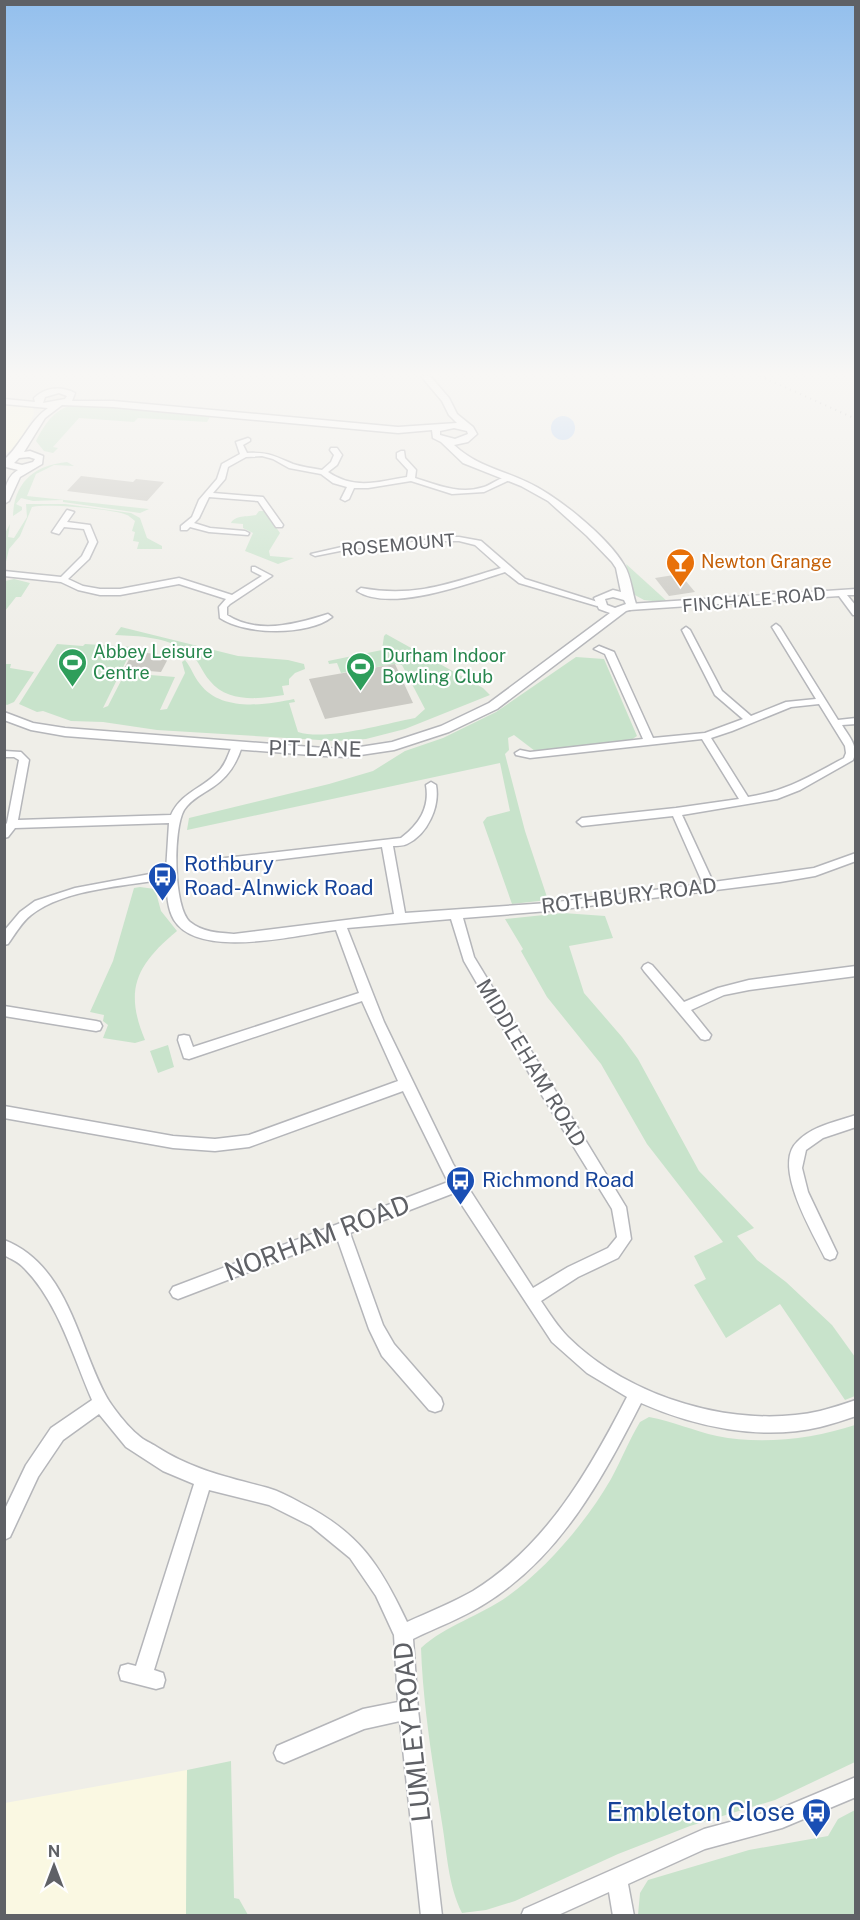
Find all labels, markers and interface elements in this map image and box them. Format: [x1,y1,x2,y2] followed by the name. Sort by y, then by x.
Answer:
[340,529,456,560] street label: ROSEMOUNT
[664,546,696,588] bar icon: Newton Grange
[701,551,832,572] place label: Newton Grange
[681,583,827,616] street label: FINCHALE ROAD
[93,641,213,683] place label: Abbey Leisure Centre
[382,645,506,687] place label: Durham Indoor Bowling Club
[56,646,88,688] sports icon: Abbey Leisure Centre
[345,650,377,692] sports icon: Durham Indoor Bowling Club
[268,735,362,762] street label: PIT LANE
[184,851,374,900] place label: Rothbury Road-Alnwick Road
[147,860,179,902] bus stop icon: Rothbury Road-Alnwick Road
[540,872,718,919] street label: ROTHBURY ROAD
[471,974,592,1151] street label: MIDDLEHAM ROAD
[445,1164,477,1206] bus stop icon: Richmond Road
[482,1167,634,1192] place label: Richmond Road
[220,1188,414,1287] street label: NORHAM ROAD
[387,1640,436,1824] street label: LUMLEY ROAD
[606,1796,795,1827] place label: Embleton Close
[800,1796,832,1838] bus stop icon: Embleton Close
[24,1836,84,1896] north arrow
[48,1842,60,1861] text: N

